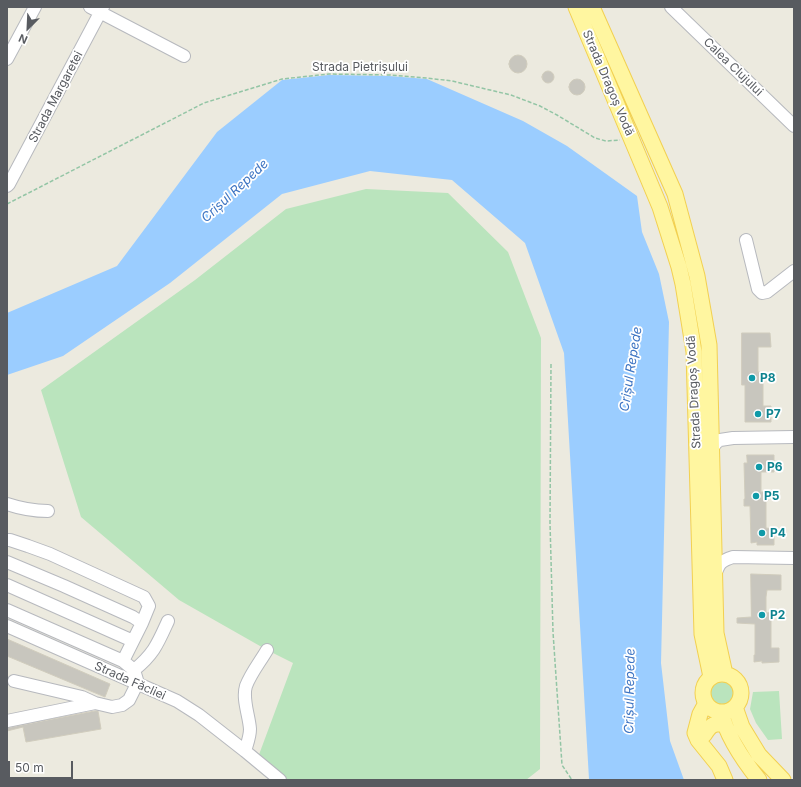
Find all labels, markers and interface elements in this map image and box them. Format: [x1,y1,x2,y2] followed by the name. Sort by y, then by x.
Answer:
[8,8,48,48] north arrow
[579,28,637,138] street label: Strada Dragoș Vodă
[16,31,30,47] text: N
[700,35,766,99] street label: Calea Clujului
[26,49,86,145] street label: Strada Margaretei
[312,60,408,74] street label: Strada Pietrișului
[198,156,272,226] water label: Crișul Repede
[617,325,645,413] water label: Crișul Repede
[684,335,704,449] street label: Strada Dragoș Vodă
[760,371,776,385] place label: P8
[747,373,757,383] marker: P8
[766,407,781,421] place label: P7
[753,409,763,419] marker: P7
[767,460,783,474] place label: P6
[754,462,764,472] marker: P6
[764,489,779,503] place label: P5
[751,491,761,501] marker: P5
[770,526,786,540] place label: P4
[757,528,767,538] marker: P4
[770,608,785,622] place label: P2
[757,610,767,620] marker: P2
[621,648,639,734] water label: Crișul Repede
[92,659,168,703] street label: Strada Făcliei
[10,753,75,779] scale bar
[15,760,44,775] text: 50 m

